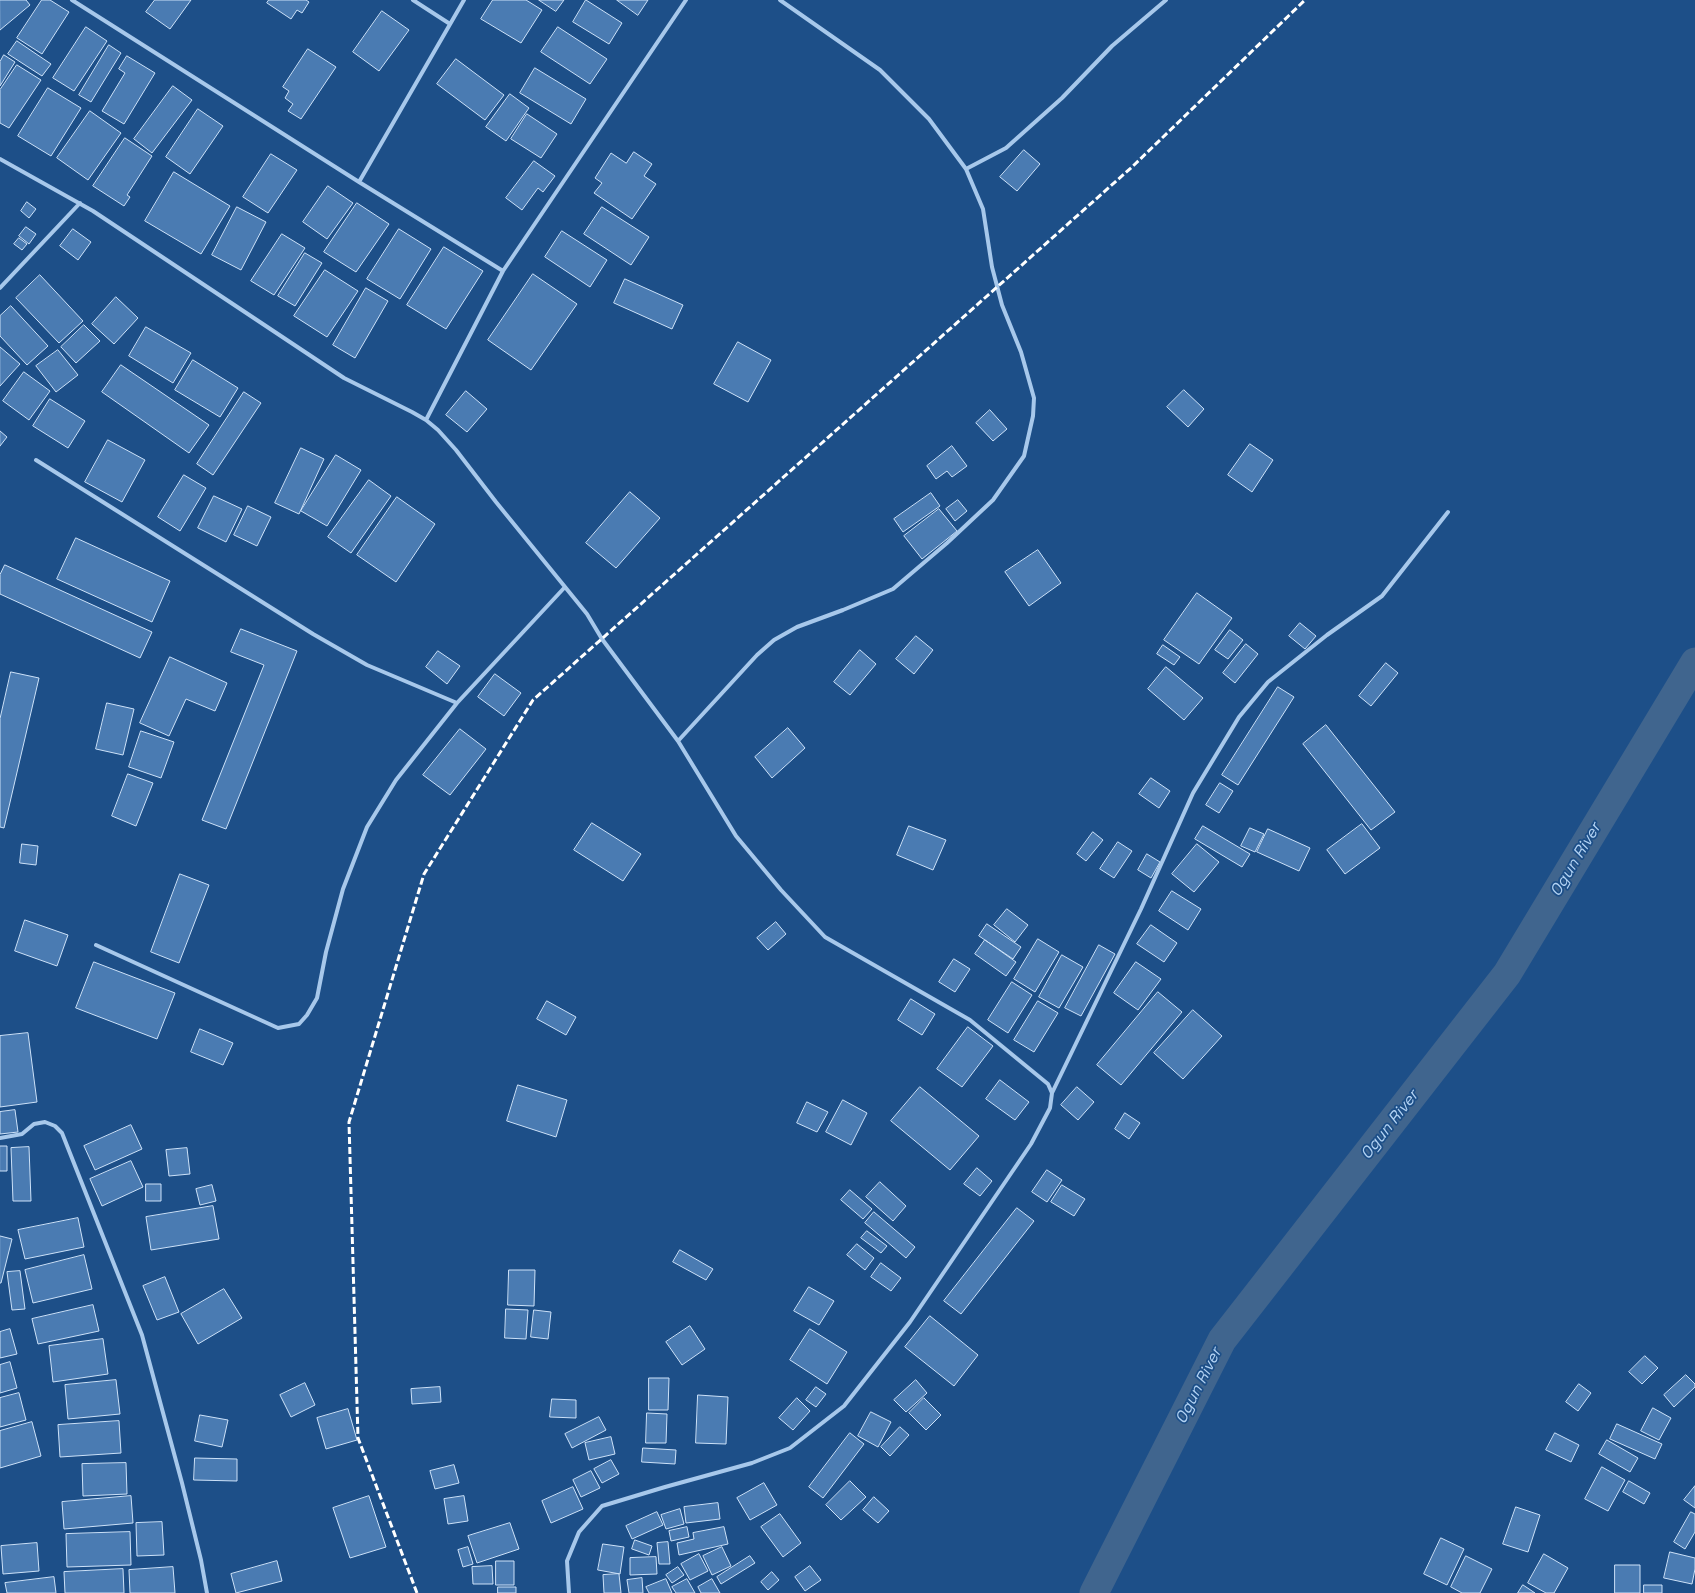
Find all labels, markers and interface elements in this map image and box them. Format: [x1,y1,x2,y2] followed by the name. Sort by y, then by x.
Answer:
[1547,820,1605,900] water label: Ogun River
[1357,1087,1423,1163] water label: Ogun River
[1172,1345,1226,1427] water label: Ogun River

